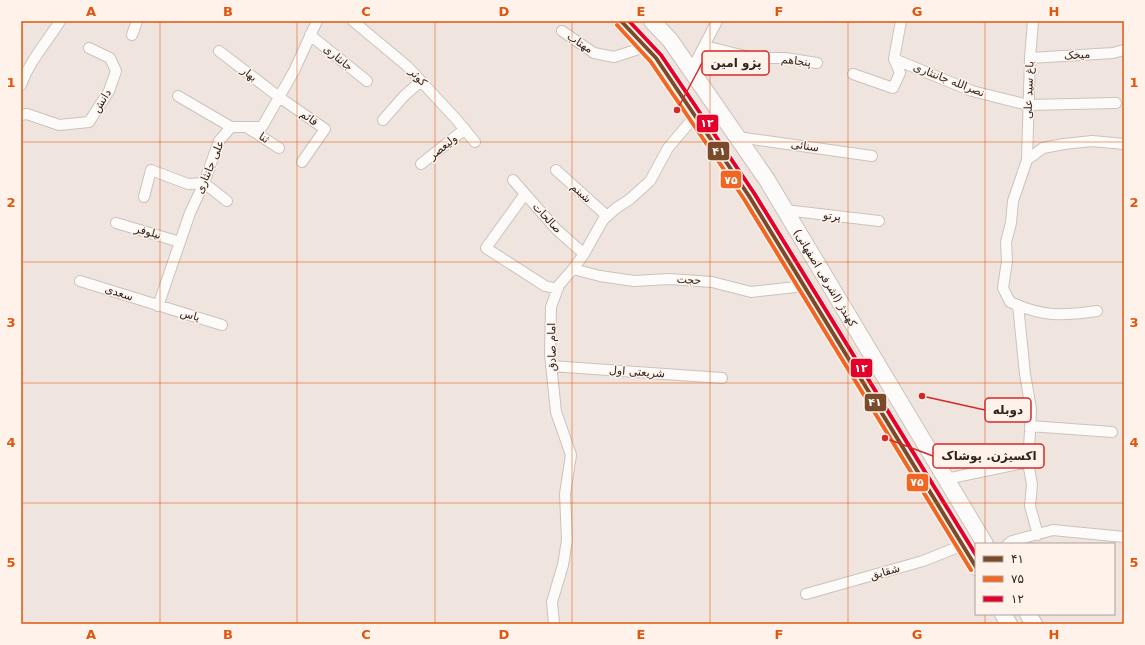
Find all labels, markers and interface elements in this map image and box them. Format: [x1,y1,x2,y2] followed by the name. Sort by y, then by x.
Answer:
[86,4,96,19] text: A
[223,4,233,19] text: B
[361,4,371,19] text: C
[499,4,510,19] text: D
[637,4,645,19] text: E
[775,4,783,19] text: F
[912,4,922,19] text: G
[1049,4,1059,19] text: H
[565,30,595,56] street label: مهتاب
[321,42,355,74] street label: جانثاری
[1063,48,1091,62] street label: میخک
[702,51,769,75] callout: پژو امین
[780,53,812,69] street label: پنجاهم
[711,56,761,71] text: پژو امین
[912,60,986,100] street label: نصرالله جاننثاری
[1021,61,1037,119] street label: باغ سید علی
[238,63,260,84] street label: بهار
[406,64,430,89] street label: کوثر
[6,75,16,90] text: 1
[1129,75,1139,90] text: 1
[90,87,114,115] street label: دانش
[297,107,321,129] street label: قائم
[696,114,719,133] line badge: ۱۲
[700,117,714,130] text: ۱۲
[256,130,272,146] street label: ثنا
[425,132,460,163] street label: ولیعصر
[193,138,227,196] street label: علی جانثاری
[790,138,820,154] street label: سنائی
[707,141,730,161] line badge: ۴۱
[712,145,726,158] text: ۴۱
[720,170,742,189] line badge: ۷۵
[724,174,738,187] text: ۷۵
[568,180,594,206] street label: شبنم
[6,195,16,210] text: 2
[1129,195,1139,210] text: 2
[530,200,564,236] street label: صالحات
[821,208,842,223] street label: پرتو
[132,222,163,242] street label: نیلوفر
[791,227,860,330] street label: کهندژ (اشرفی اصفهانی)
[676,273,702,287] street label: حجت
[103,282,135,304] street label: سعدی
[179,306,201,324] street label: یاس
[6,315,16,330] text: 3
[1129,315,1139,330] text: 3
[545,323,559,371] street label: امام صادق
[850,358,873,378] line badge: ۱۲
[854,362,868,375] text: ۱۲
[609,364,665,380] street label: شریعتی اول
[864,393,887,412] line badge: ۴۱
[868,396,882,409] text: ۴۱
[985,398,1031,422] callout: دوبله
[993,403,1023,418] text: دوبله
[6,435,16,450] text: 4
[1129,435,1139,450] text: 4
[933,444,1044,468] callout: اکسیژن. پوشاک
[941,449,1037,464] text: اکسیژن. پوشاک
[906,473,929,492] line badge: ۷۵
[910,476,924,489] text: ۷۵
[975,543,1115,615] legend
[1011,552,1024,566] text: ۴۱
[6,555,16,570] text: 5
[1129,555,1139,570] text: 5
[869,562,902,583] street label: شقایق
[1011,572,1024,586] text: ۷۵
[1011,592,1024,606] text: ۱۲
[86,627,96,642] text: A
[223,627,233,642] text: B
[361,627,371,642] text: C
[499,627,510,642] text: D
[637,627,645,642] text: E
[775,627,783,642] text: F
[912,627,922,642] text: G
[1049,627,1059,642] text: H

